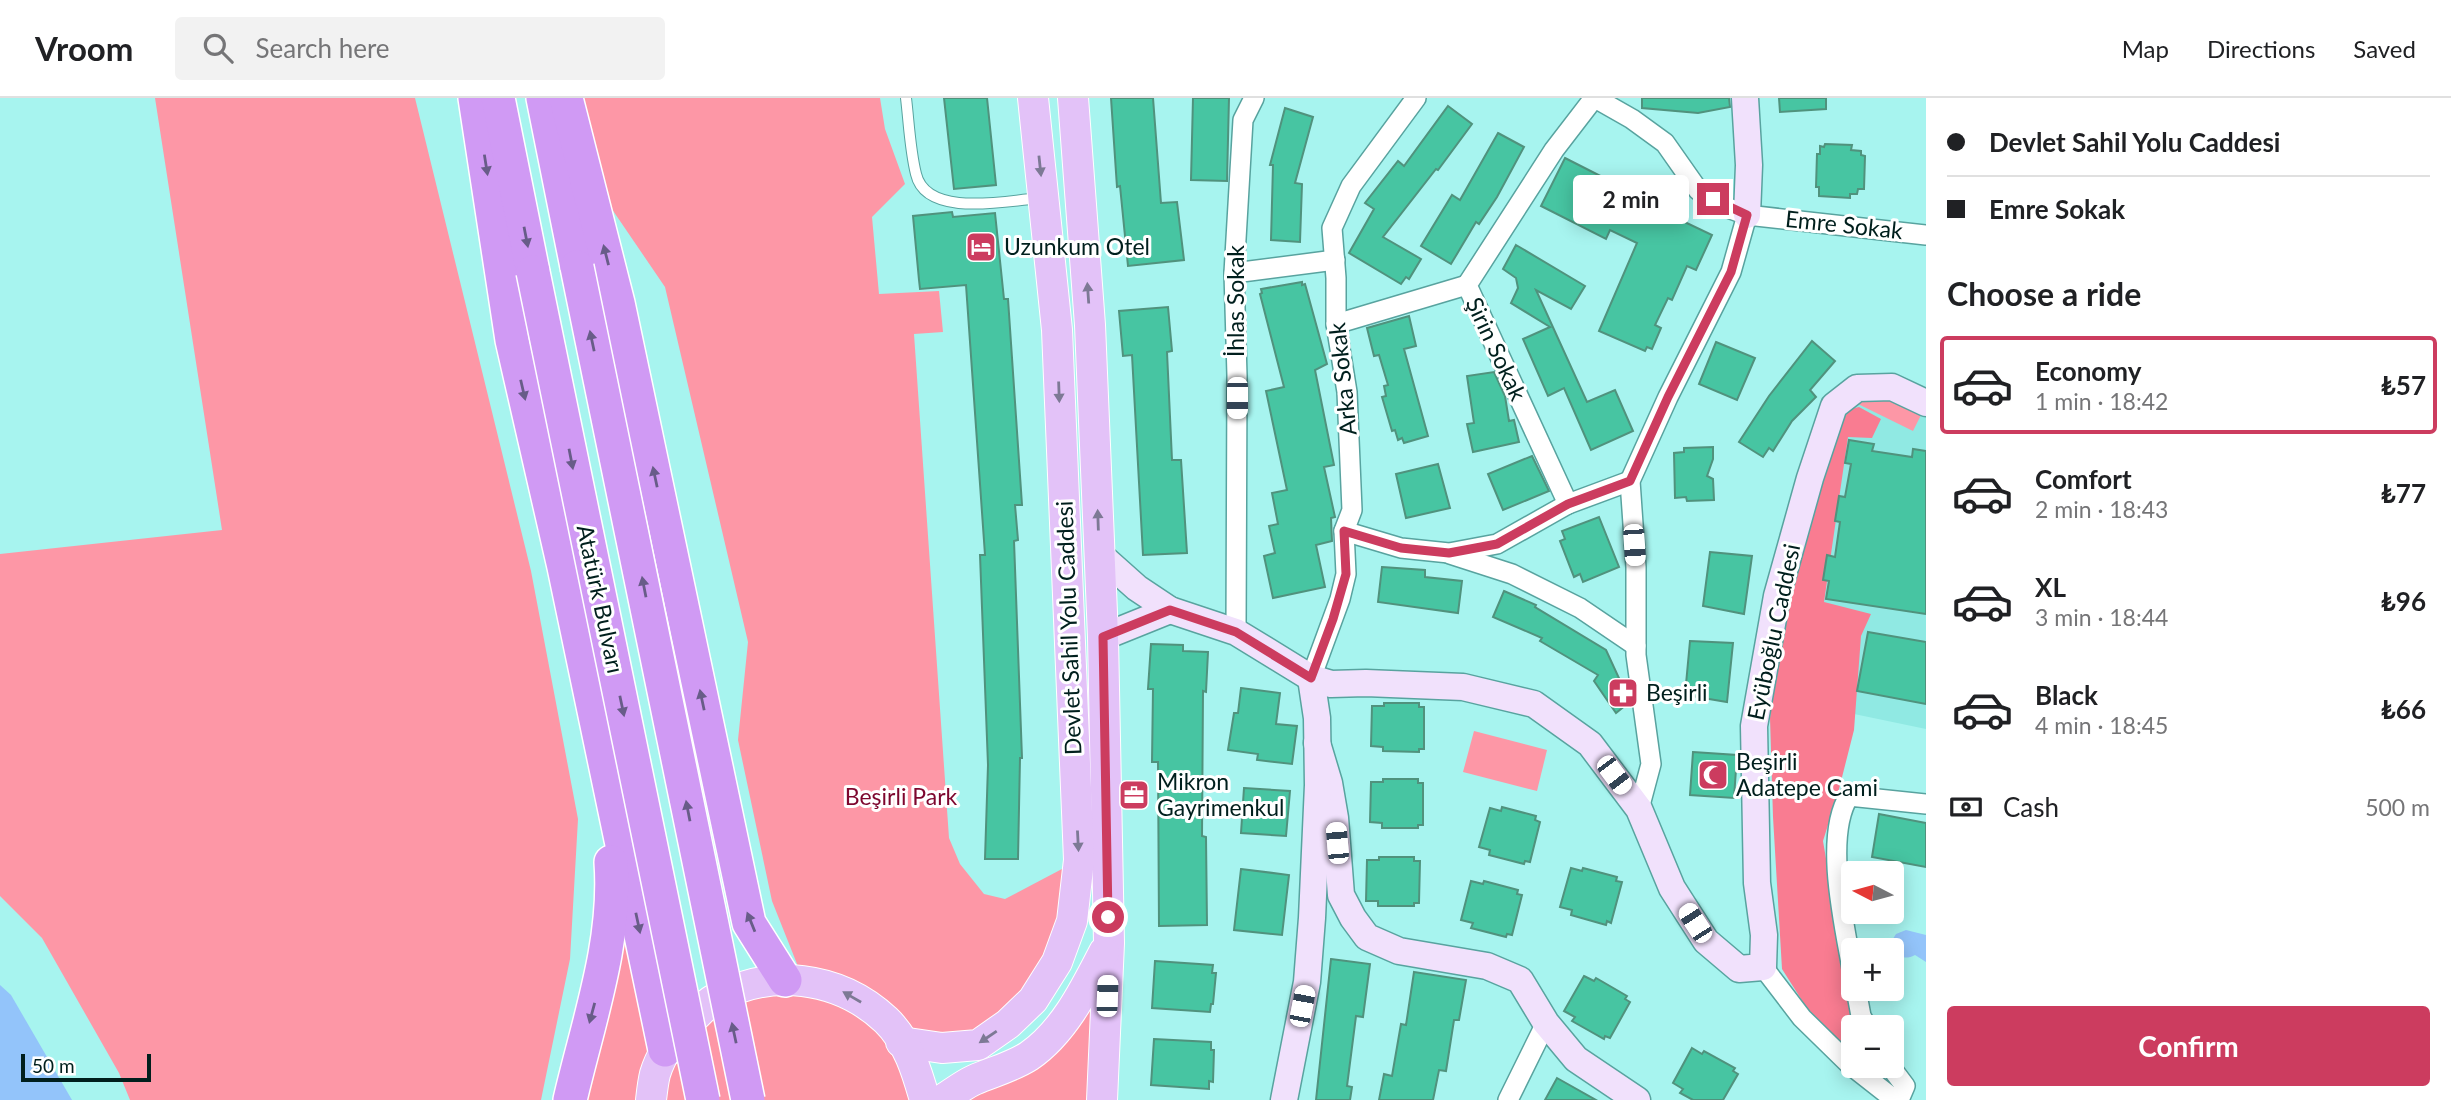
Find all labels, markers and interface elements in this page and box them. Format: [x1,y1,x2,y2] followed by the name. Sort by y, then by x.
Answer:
[175,17,665,80] search box
[35,28,133,68] text: Vroom
[199,29,237,67] icon: search
[255,32,390,64] text: Search here
[2122,34,2169,63] text: Map
[2207,34,2315,63] text: Directions
[2353,34,2416,63] text: Saved
[1989,126,2280,158] text: Devlet Sahil Yolu Caddesi
[481,155,492,177] one-way arrow
[1035,155,1046,177] one-way arrow
[1573,174,1688,224] callout: 2 min
[1697,183,1729,215] route end
[1602,185,1660,213] text: 2 min
[1989,193,2125,225] text: Emre Sokak
[1784,204,1905,244] street label: Emre Sokak
[521,226,532,248] one-way arrow
[964,230,998,264] hotel icon: Uzunkum Otel
[1004,232,1150,260] place label: Uzunkum Otel
[600,244,611,266] one-way arrow
[1221,245,1249,357] street label: İhlas Sokak
[1947,274,2141,313] text: Choose a ride
[1082,282,1093,304] one-way arrow
[1461,292,1533,405] street label: Şirin Sokak
[1322,321,1362,437] street label: Arka Sokak
[587,330,598,352] one-way arrow
[1951,354,2014,417] icon: car
[2035,355,2141,387] text: Economy
[2381,369,2426,401] text: ₺57
[1227,377,1248,419] car
[518,379,529,401] one-way arrow
[1054,382,1065,404] one-way arrow
[2035,387,2168,415] text: 1 min · 18:42
[565,448,576,470] one-way arrow
[1951,462,2014,525] icon: car
[2035,463,2132,495] text: Comfort
[649,466,660,488] one-way arrow
[2381,477,2426,509] text: ₺77
[2035,495,2168,523] text: 2 min · 18:43
[1050,500,1086,756] street label: Devlet Sahil Yolu Caddesi
[1093,509,1104,531] one-way arrow
[572,522,630,676] street label: Atatürk Bulvarı
[1623,523,1646,567] car
[1741,541,1805,723] street label: Eyüboğlu Caddesi
[1951,570,2014,633] icon: car
[2035,571,2066,603] text: XL
[638,576,649,598] one-way arrow
[2381,585,2426,617] text: ₺96
[2035,603,2168,631] text: 3 min · 18:44
[1606,676,1640,710] pharmacy icon: Beşirli
[1646,678,1708,706] place label: Beşirli
[1951,678,2014,741] icon: car
[2035,679,2098,711] text: Black
[696,689,707,711] one-way arrow
[2381,693,2426,725] text: ₺66
[617,695,628,717] one-way arrow
[2035,711,2168,739] text: 4 min · 18:45
[1736,747,1878,801] place label: Beşirli Adatepe Cami
[1593,752,1636,798] car
[1696,758,1730,792] mosque icon: Beşirli Adatepe Cami
[1157,767,1284,821] place label: Mikron Gayrimenkul
[1117,778,1151,812] office icon: Mikron Gayrimenkul
[845,782,958,810] park label: Beşirli Park
[1947,788,1985,826] icon: cash
[2003,791,2059,823] text: Cash
[2365,793,2430,821] text: 500 m
[682,799,693,821] one-way arrow
[1325,821,1350,865] car
[1073,830,1084,852] one-way arrow
[1841,861,1904,924] north arrow
[1841,861,1904,1078] map controls
[1675,900,1716,946] car
[1092,901,1124,933] route start
[745,911,756,932] one-way arrow
[633,912,644,934] one-way arrow
[1841,938,1904,1001] button: +
[1096,975,1119,1017] car
[1288,983,1317,1029] car
[843,990,862,1003] one-way arrow
[586,1002,597,1024] one-way arrow
[1947,1006,2430,1086] button: Confirm
[1841,1015,1904,1078] button: −
[729,1022,740,1044] one-way arrow
[979,1030,997,1044] one-way arrow
[21,1051,150,1083] scale bar
[32,1054,75,1077] text: 50 m

